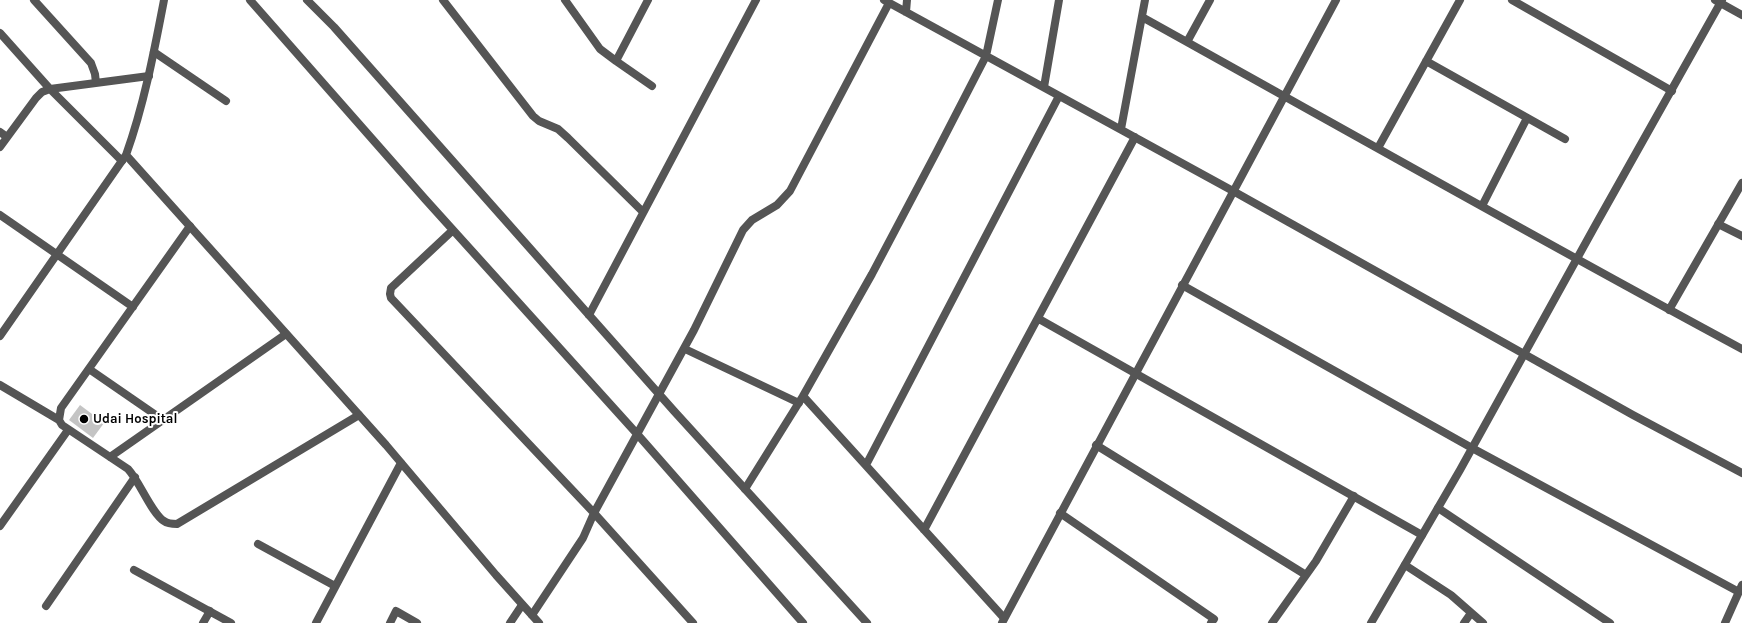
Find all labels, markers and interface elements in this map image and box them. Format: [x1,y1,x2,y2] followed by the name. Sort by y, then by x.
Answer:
[93,411,177,427] place label: Udai Hospital
[78,413,90,425] marker: Udai Hospital

